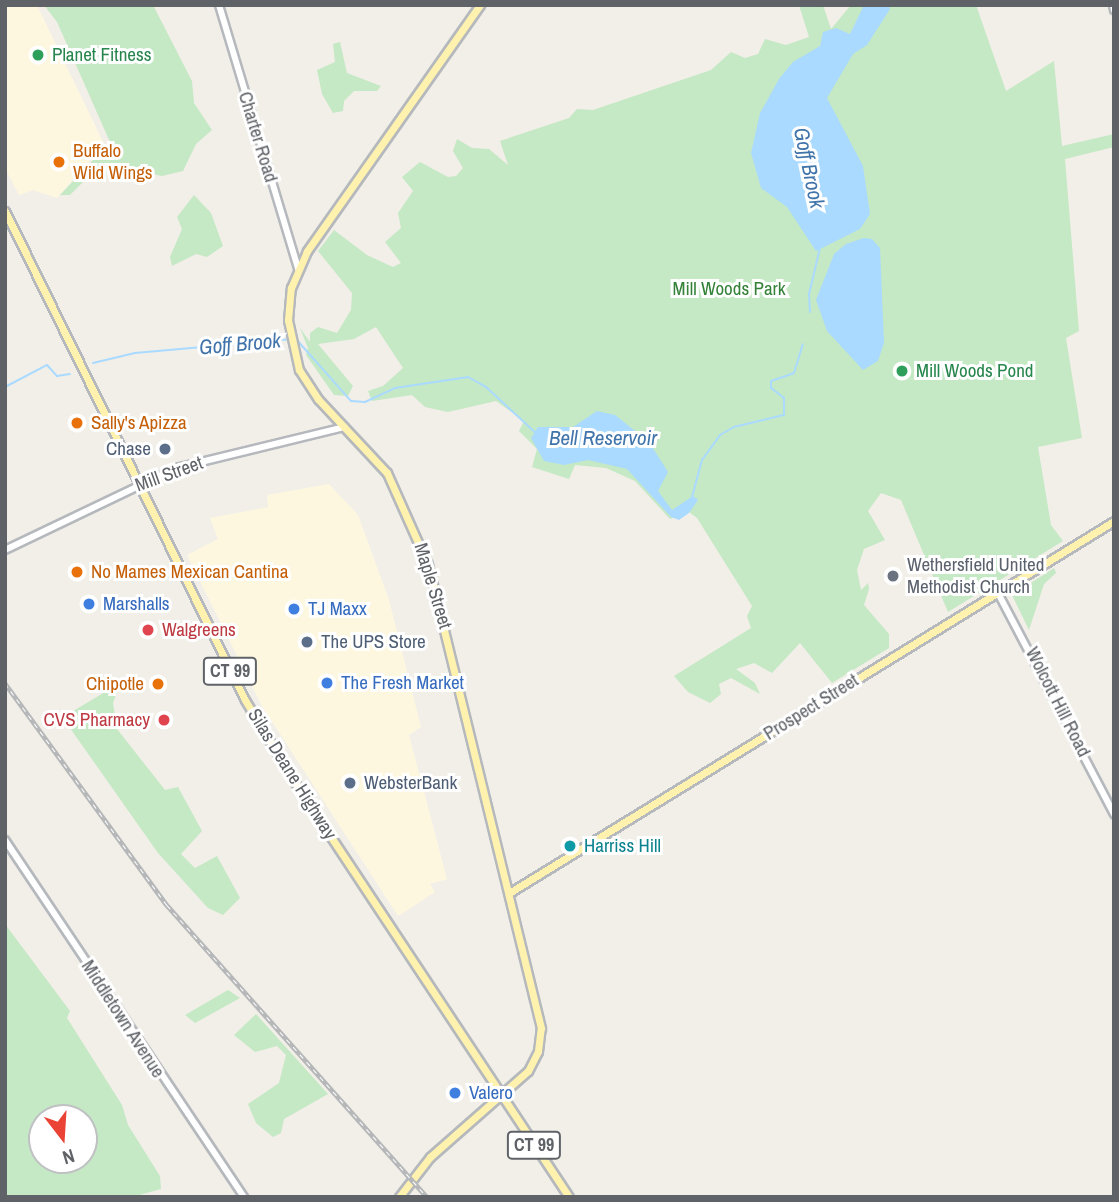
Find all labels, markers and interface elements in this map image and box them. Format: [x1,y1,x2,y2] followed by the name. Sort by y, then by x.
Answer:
[52,44,152,66] place label: Planet Fitness
[30,47,46,63] marker: Planet Fitness
[233,89,283,185] street label: Charter Road
[788,125,830,211] water label: Goff Brook
[73,140,153,184] place label: Buffalo Wild Wings
[51,154,67,170] marker: Buffalo Wild Wings
[672,278,786,300] park label: Mill Woods Park
[198,328,282,360] water label: Goff Brook
[916,360,1033,382] place label: Mill Woods Pond
[894,363,910,379] marker: Mill Woods Pond
[91,412,188,434] place label: Sally's Apizza
[69,415,85,431] marker: Sally's Apizza
[549,425,657,451] water label: Bell Reservoir
[106,438,151,460] place label: Chase
[157,441,173,457] marker: Chase
[132,451,206,497] street label: Mill Street
[409,540,457,632] street label: Maple Street
[907,554,1044,598] place label: Wethersfield United Methodist Church
[91,561,288,583] place label: No Mames Mexican Cantina
[69,564,85,580] marker: No Mames Mexican Cantina
[885,568,901,584] marker: Wethersfield United Methodist Church
[103,593,170,615] place label: Marshalls
[81,596,97,612] marker: Marshalls
[308,598,367,620] place label: TJ Maxx
[286,601,302,617] marker: TJ Maxx
[162,619,236,641] place label: Walgreens
[140,622,156,638] marker: Walgreens
[321,631,426,653] place label: The UPS Store
[299,634,315,650] marker: The UPS Store
[1021,643,1095,761] street label: Wolcott Hill Road
[202,656,258,686] road number: CT 99
[759,669,863,745] street label: Prospect Street
[341,672,464,694] place label: The Fresh Market
[86,673,144,695] place label: Chipotle
[319,675,335,691] marker: The Fresh Market
[150,676,166,692] marker: Chipotle
[243,704,341,844] street label: Silas Deane Highway
[44,709,150,731] place label: CVS Pharmacy
[156,712,172,728] marker: CVS Pharmacy
[364,772,457,794] place label: WebsterBank
[342,775,358,791] marker: WebsterBank
[584,835,661,857] place label: Harriss Hill
[562,838,578,854] marker: Harriss Hill
[76,956,170,1082] street label: Middletown Avenue
[469,1082,513,1104] place label: Valero
[447,1085,463,1101] marker: Valero
[28,1104,98,1174] north arrow
[506,1130,562,1160] road number: CT 99
[59,1143,78,1171] text: N

